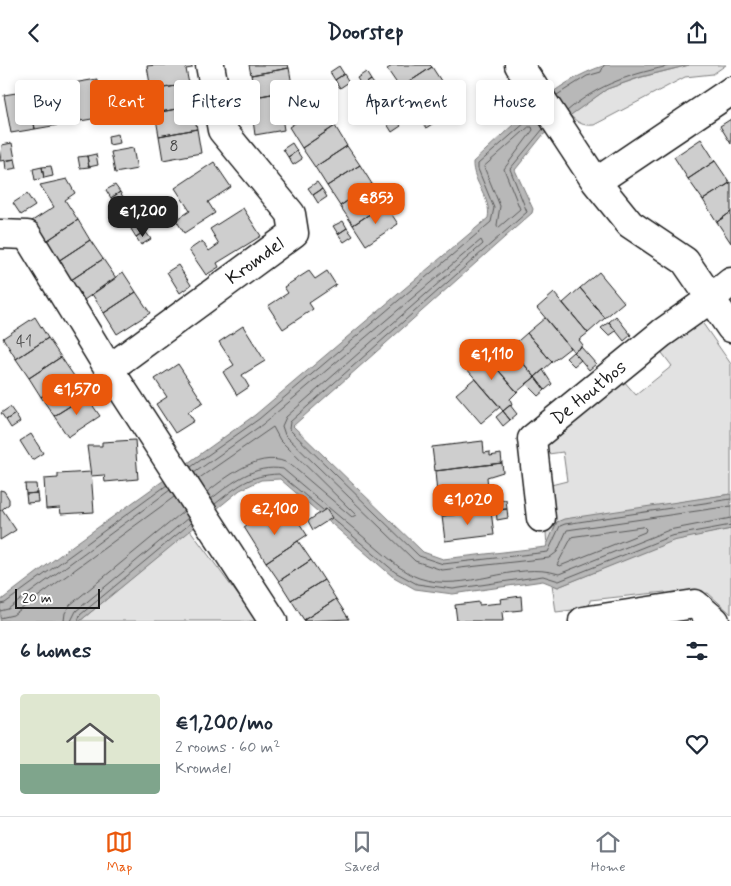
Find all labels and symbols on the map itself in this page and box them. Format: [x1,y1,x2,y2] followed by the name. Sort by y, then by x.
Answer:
[169,136,179,157] house number: 8
[346,183,406,225] pin: €853
[102,195,184,238] pin: €1,200
[221,231,289,291] street label: Kromdel
[16,331,32,352] house number: 41
[451,339,533,381] pin: €1,110
[546,355,632,431] street label: De Houtbos
[36,373,118,416] pin: €1,570
[427,483,509,526] pin: €1,020
[234,493,316,536] pin: €2,100
[15,586,100,609] scale bar

